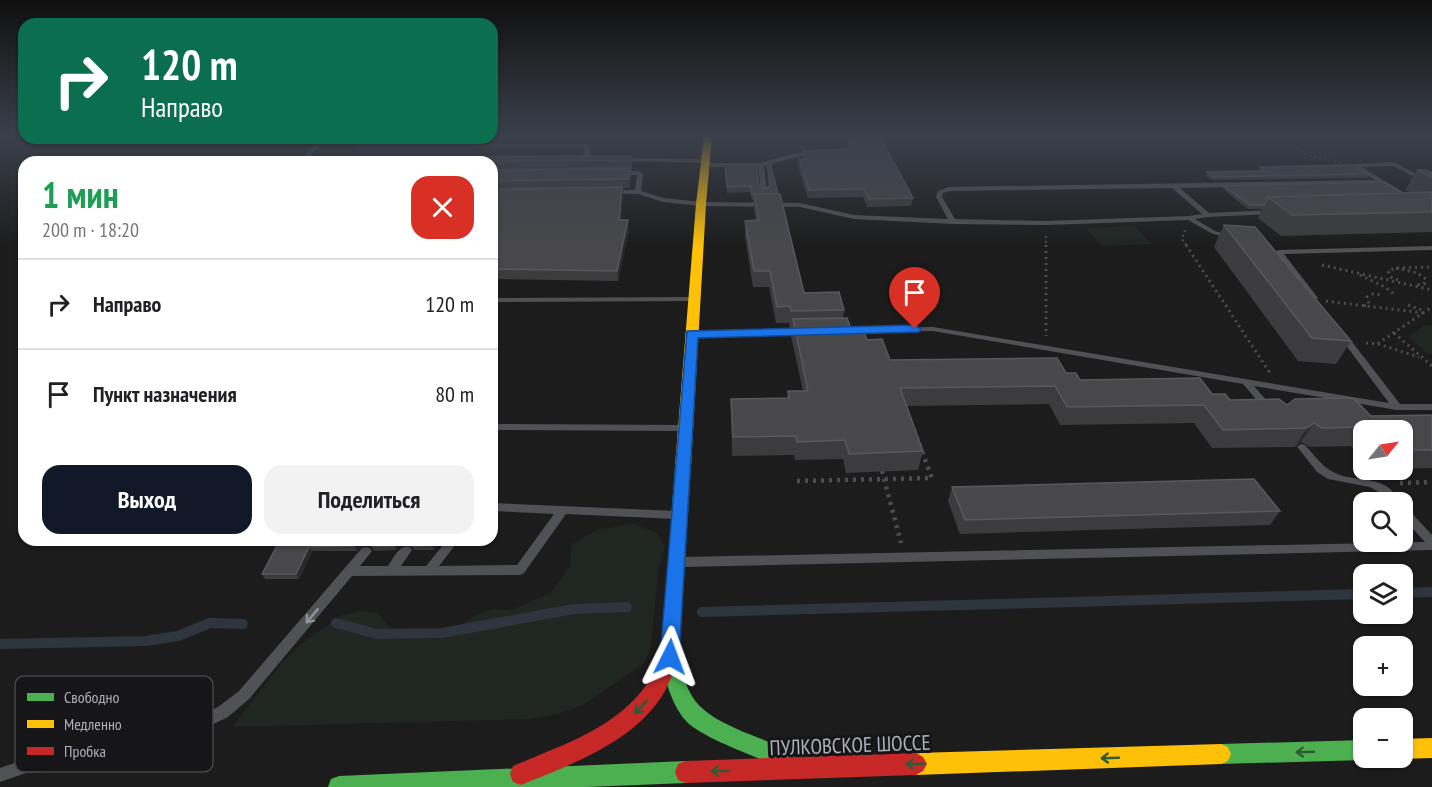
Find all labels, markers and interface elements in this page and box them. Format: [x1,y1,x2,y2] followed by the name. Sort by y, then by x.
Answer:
[141,37,238,92] text: 120 m
[42,42,120,120] icon: right
[141,90,223,124] text: Направо
[42,171,119,218] text: 1 мин
[411,176,474,239] button: close
[42,217,139,243] text: 200 m · 18:20
[889,267,940,329] pin
[898,276,931,309] icon: arrive
[42,288,75,321] icon: right
[93,290,161,318] text: Направо
[425,290,474,318] text: 120 m
[42,378,75,411] icon: arrive
[93,380,237,408] text: Пункт назначения
[435,380,474,408] text: 80 m
[1353,420,1413,480] north arrow
[1353,420,1413,768] map controls
[42,465,252,534] button: Выход
[264,465,474,534] button: Поделиться
[1353,492,1413,552] button: search
[1353,564,1413,624] button: layers
[306,608,319,624] one-way arrow
[638,625,702,689] position arrow
[1353,636,1413,696] button: +
[15,676,213,772] legend
[64,687,119,707] text: Свободно
[633,699,648,714] one-way arrow
[1353,708,1413,768] button: −
[64,714,122,734] text: Медленно
[769,729,931,761] street label: ПУЛКОВСКОЕ ШОССЕ
[64,741,106,761] text: Пробка
[1296,746,1316,757] one-way arrow
[1101,752,1121,763] one-way arrow
[906,758,926,769] one-way arrow
[711,765,731,776] one-way arrow

